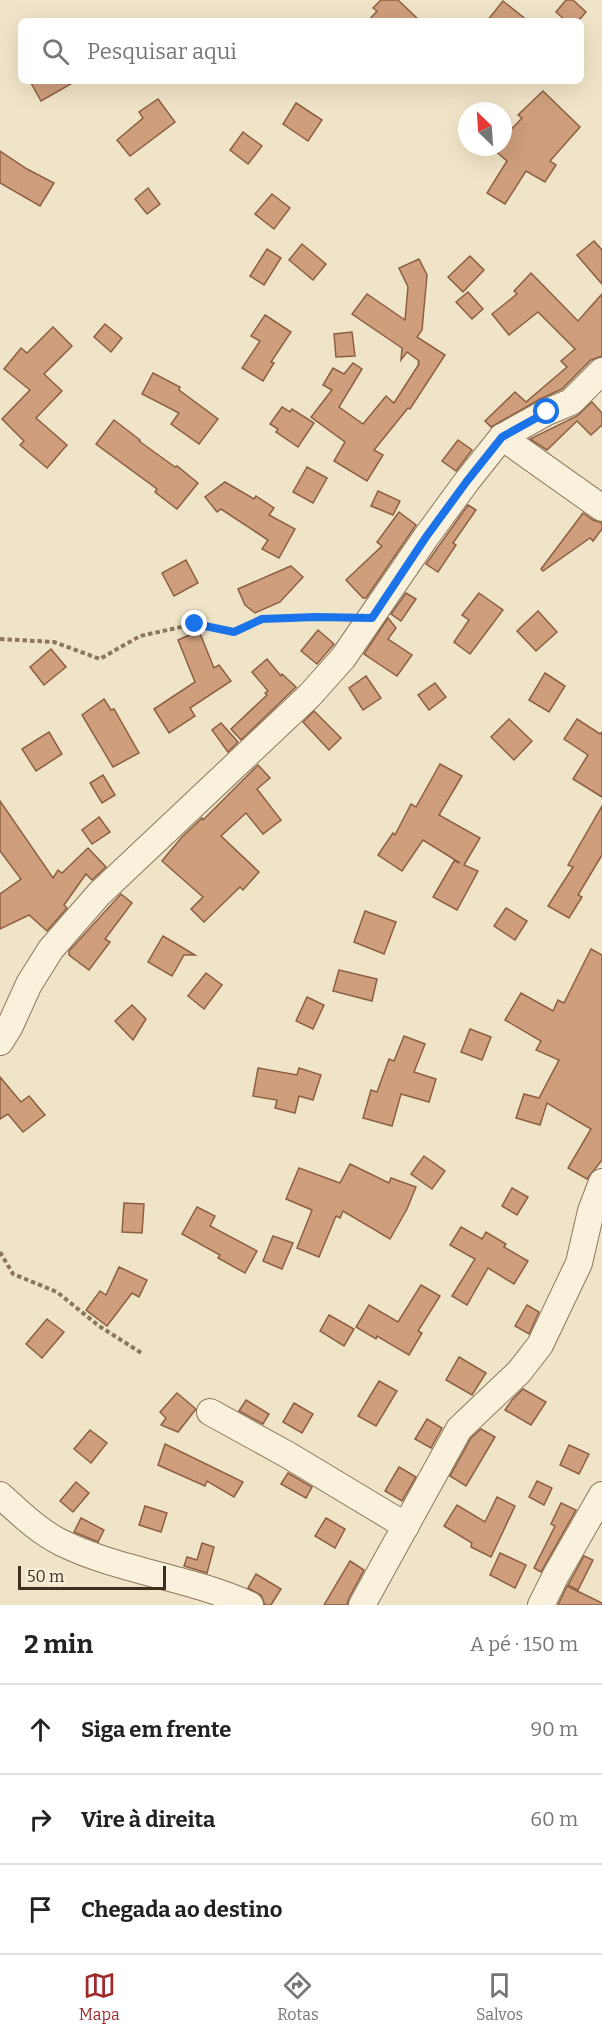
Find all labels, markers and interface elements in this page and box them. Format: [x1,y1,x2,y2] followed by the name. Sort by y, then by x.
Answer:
[18,18,584,84] search box
[39,35,72,68] icon: search
[87,38,237,65] text: Pesquisar aqui
[458,102,512,156] north arrow
[533,398,559,424] route start
[181,610,207,636] route end
[18,1563,166,1590] scale bar
[27,1567,64,1586] text: 50 m
[24,1629,93,1660] text: 2 min
[470,1632,578,1656] text: A pé · 150 m
[24,1713,57,1746] icon: ahead
[81,1716,231,1743] text: Siga em frente
[530,1717,578,1741] text: 90 m
[24,1803,57,1836] icon: right
[81,1806,215,1833] text: Vire à direita
[530,1807,578,1831] text: 60 m
[24,1893,57,1926] icon: arrive
[81,1896,282,1923] text: Chegada ao destino
[79,1969,120,2024] tab: Mapa
[277,1969,319,2024] tab: Rotas
[476,1969,523,2024] tab: Salvos

